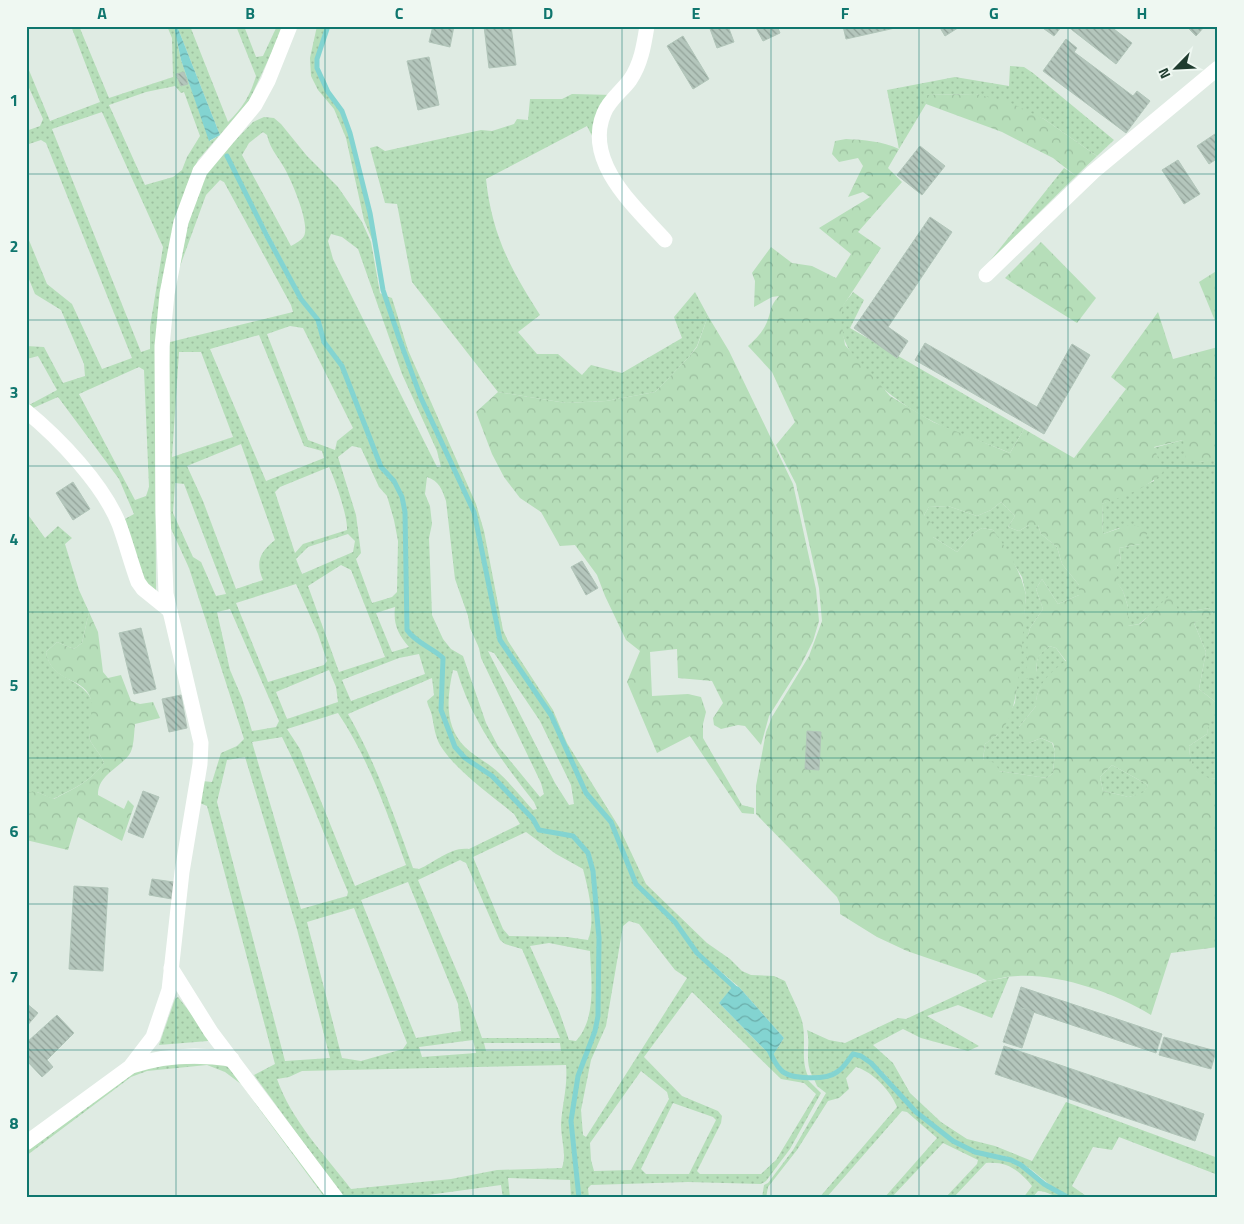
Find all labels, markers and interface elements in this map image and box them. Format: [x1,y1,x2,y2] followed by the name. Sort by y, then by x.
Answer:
[97,1,107,25] text: A
[245,1,255,25] text: B
[395,1,404,25] text: C
[543,1,553,25] text: D
[692,1,701,25] text: E
[841,1,850,25] text: F
[989,1,999,25] text: G
[1137,1,1147,25] text: H
[1152,42,1202,92] north arrow
[1152,65,1175,82] text: N
[10,88,18,112] text: 1
[10,234,18,258] text: 2
[10,380,18,404] text: 3
[10,527,19,551] text: 4
[10,673,19,697] text: 5
[10,819,19,843] text: 6
[10,965,18,989] text: 7
[10,1111,19,1135] text: 8

